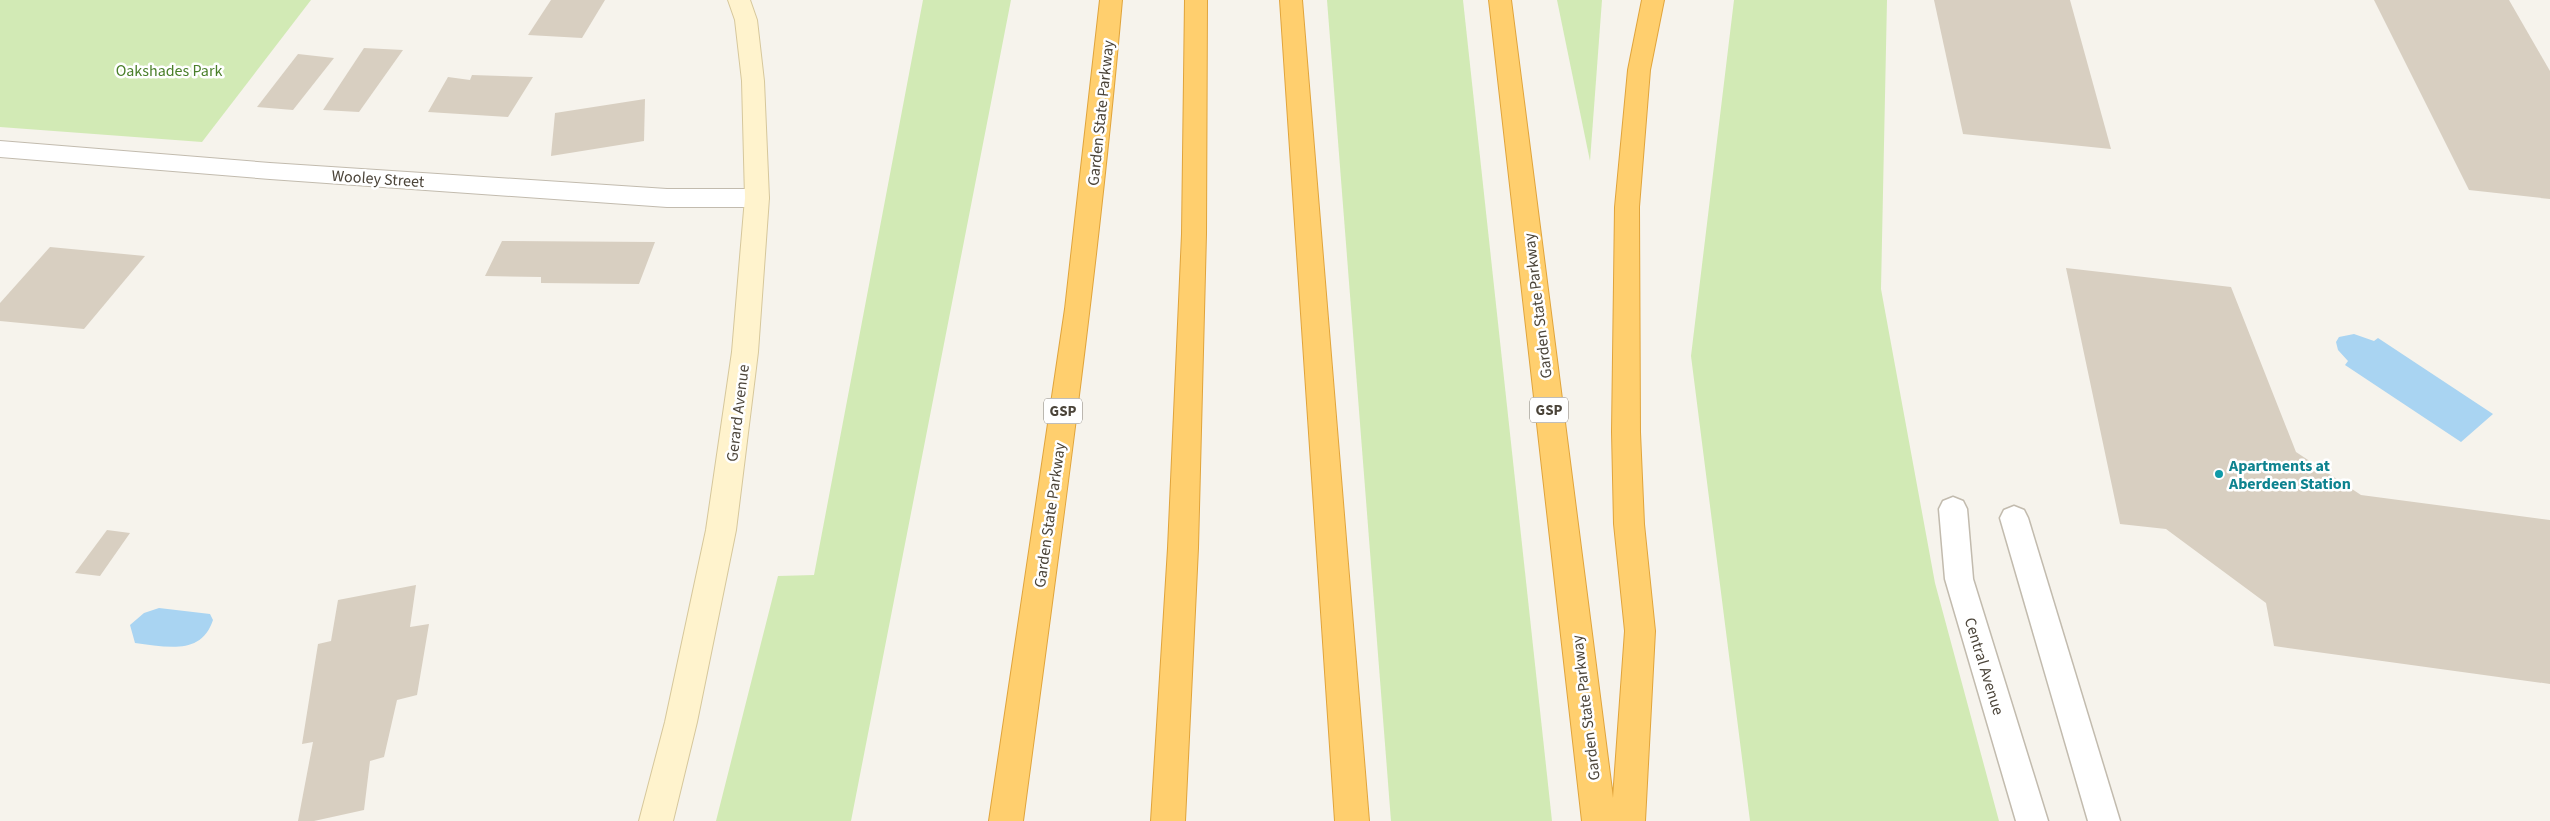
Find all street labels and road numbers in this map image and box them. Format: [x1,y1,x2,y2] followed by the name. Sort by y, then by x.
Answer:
[1082,39,1120,187] street label: Garden State Parkway
[331,165,426,193] street label: Wooley Street
[1518,231,1558,380] street label: Garden State Parkway
[721,363,755,463] street label: Gerard Avenue
[1044,398,1082,424] road number: GSP
[1530,398,1568,422] road number: GSP
[1029,441,1071,589] street label: Garden State Parkway
[1959,615,2009,718] street label: Central Avenue
[1566,633,1606,782] street label: Garden State Parkway

